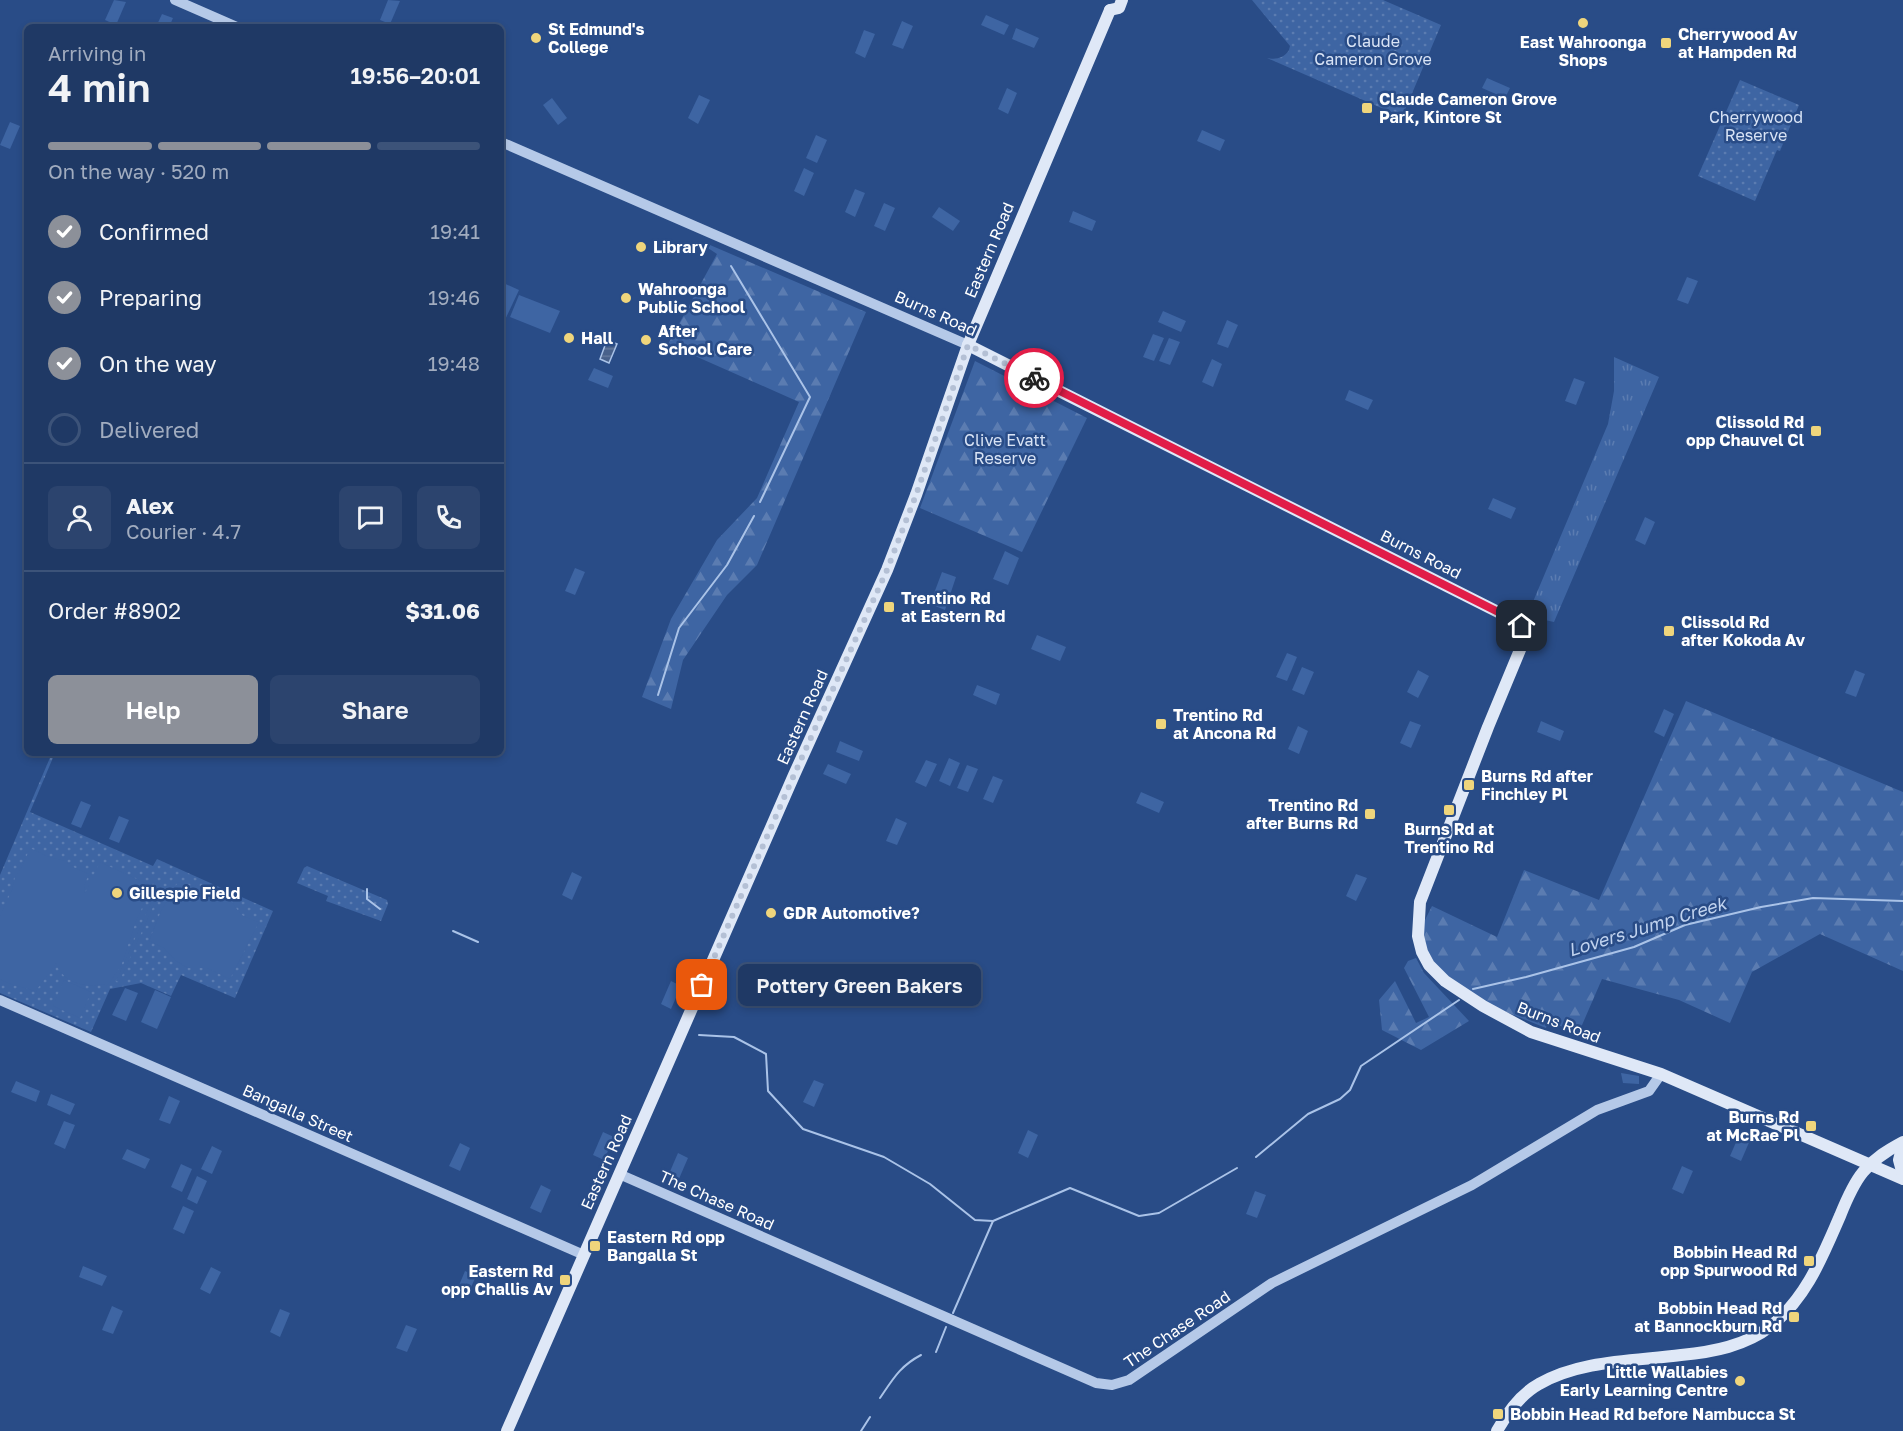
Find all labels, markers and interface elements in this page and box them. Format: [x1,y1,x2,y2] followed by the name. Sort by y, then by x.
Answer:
[1576,16,1590,30] marker: East Wahroonga Shops
[548,19,645,57] place label: St Edmund's College
[1678,24,1798,62] place label: Cherrywood Av at Hampden Rd
[529,31,543,45] marker: St Edmund's College
[1314,31,1432,69] park label: Claude Cameron Grove
[1520,32,1646,70] place label: East Wahroonga Shops
[1659,36,1673,50] marker: Cherrywood Av at Hampden Rd
[48,41,146,65] text: Arriving in
[351,62,480,89] text: 19:56–20:01
[48,64,151,111] text: 4 min
[1379,89,1557,127] place label: Claude Cameron Grove Park, Kintore St
[1360,101,1374,115] marker: Claude Cameron Grove Park, Kintore St
[1709,107,1803,145] park label: Cherrywood Reserve
[48,159,229,183] text: On the way · 520 m
[960,199,1018,301] street label: Eastern Road
[48,215,81,248] icon: check
[99,218,209,245] text: Confirmed
[430,219,480,243] text: 19:41
[653,237,708,257] place label: Library
[634,240,648,254] marker: Library
[638,279,746,317] place label: Wahroonga Public School
[48,281,81,314] icon: check
[99,284,202,311] text: Preparing
[428,285,480,309] text: 19:46
[892,286,980,340] street label: Burns Road
[619,291,633,305] marker: Wahroonga Public School
[658,321,752,359] place label: After School Care
[581,328,614,348] place label: Hall
[562,331,576,345] marker: Hall
[639,333,653,347] marker: After School Care
[48,347,81,380] icon: check
[1004,348,1064,408] courier
[99,350,217,377] text: On the way
[428,351,480,375] text: 19:48
[1018,362,1051,395] icon: bike
[1686,412,1805,450] place label: Clissold Rd opp Chauvel Cl
[99,416,199,443] text: Delivered
[1809,424,1823,438] marker: Clissold Rd opp Chauvel Cl
[964,430,1046,468] park label: Clive Evatt Reserve
[48,486,111,549] button: person
[339,486,402,549] button: chat
[417,486,480,549] button: phone
[126,492,174,519] text: Alex
[126,519,241,543] text: Courier · 4.7
[1377,525,1465,583] street label: Burns Road
[901,588,1005,626] place label: Trentino Rd at Eastern Rd
[48,597,181,624] text: Order #8902
[405,597,480,624] text: $31.06
[882,600,896,614] marker: Trentino Rd at Eastern Rd
[1496,600,1547,651] pin
[1505,609,1538,642] icon: home
[1681,612,1806,650] place label: Clissold Rd after Kokoda Av
[1662,624,1676,638] marker: Clissold Rd after Kokoda Av
[772,666,832,768] street label: Eastern Road
[48,675,258,744] button: Help
[270,675,480,744] button: Share
[1173,705,1276,743] place label: Trentino Rd at Ancona Rd
[1154,717,1168,731] marker: Trentino Rd at Ancona Rd
[1481,766,1593,804] place label: Burns Rd after Finchley Pl
[1462,778,1476,792] marker: Burns Rd after Finchley Pl
[1246,795,1358,833] place label: Trentino Rd after Burns Rd
[1442,803,1456,817] marker: Burns Rd at Trentino Rd
[1363,807,1377,821] marker: Trentino Rd after Burns Rd
[1404,819,1494,857] place label: Burns Rd at Trentino Rd
[129,883,240,903] place label: Gillespie Field
[110,886,124,900] marker: Gillespie Field
[1565,891,1731,961] water label: Lovers Jump Creek
[783,903,920,923] place label: GDR Automotive?
[764,906,778,920] marker: GDR Automotive?
[676,959,727,1010] pin
[738,964,981,1006] callout: Pottery Green Bakers
[685,968,718,1001] icon: bag
[756,973,963,997] text: Pottery Green Bakers
[1514,997,1604,1047] street label: Burns Road
[240,1080,356,1146] street label: Bangalla Street
[1706,1107,1800,1145] place label: Burns Rd at McRae Pl
[576,1111,636,1213] street label: Eastern Road
[1804,1119,1818,1133] marker: Burns Rd at McRae Pl
[656,1166,778,1234] street label: The Chase Road
[607,1227,725,1265] place label: Eastern Rd opp Bangalla St
[588,1239,602,1253] marker: Eastern Rd opp Bangalla St
[1660,1242,1797,1280] place label: Bobbin Head Rd opp Spurwood Rd
[1802,1254,1816,1268] marker: Bobbin Head Rd opp Spurwood Rd
[441,1261,553,1299] place label: Eastern Rd opp Challis Av
[558,1273,572,1287] marker: Eastern Rd opp Challis Av
[1120,1286,1234,1372] street label: The Chase Road
[1634,1298,1782,1336] place label: Bobbin Head Rd at Bannockburn Rd
[1787,1310,1801,1324] marker: Bobbin Head Rd at Bannockburn Rd
[1560,1362,1728,1400] place label: Little Wallabies Early Learning Centre
[1733,1374,1747,1388] marker: Little Wallabies Early Learning Centre
[1510,1404,1796,1424] place label: Bobbin Head Rd before Nambucca St
[1491,1407,1505,1421] marker: Bobbin Head Rd before Nambucca St

